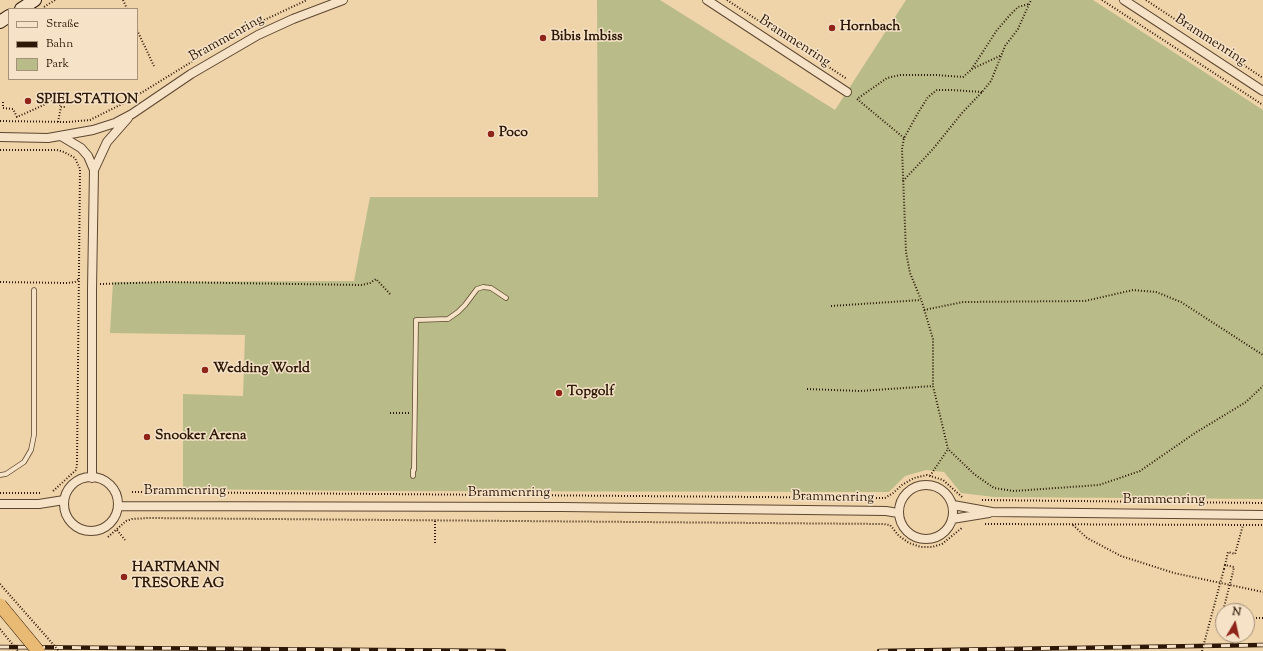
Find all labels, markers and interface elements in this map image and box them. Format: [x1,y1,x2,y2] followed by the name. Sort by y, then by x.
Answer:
[8,8,138,80] legend
[187,12,267,66] street label: Brammenring
[1171,12,1249,70] street label: Brammenring
[755,13,833,71] street label: Brammenring
[46,15,79,33] text: Straße
[840,20,901,36] place label: Hornbach
[827,23,837,33] marker: Hornbach
[551,30,622,46] place label: Bibis Imbiss
[538,33,548,43] marker: Bibis Imbiss
[46,35,73,53] text: Bahn
[46,55,69,73] text: Park
[36,93,138,109] place label: SPIELSTATION
[23,96,33,106] marker: SPIELSTATION
[499,126,528,142] place label: Poco
[486,129,496,139] marker: Poco
[213,362,310,378] place label: Wedding World
[200,365,210,375] marker: Wedding World
[567,385,614,401] place label: Topgolf
[554,388,564,398] marker: Topgolf
[155,429,246,445] place label: Snooker Arena
[142,432,152,442] marker: Snooker Arena
[144,484,226,500] street label: Brammenring
[468,486,550,502] street label: Brammenring
[792,489,874,507] street label: Brammenring
[1123,493,1205,509] street label: Brammenring
[132,561,224,594] place label: HARTMANN TRESORE AG
[119,572,129,582] marker: HARTMANN TRESORE AG
[1215,603,1255,643] north arrow
[1231,604,1242,621] text: N

